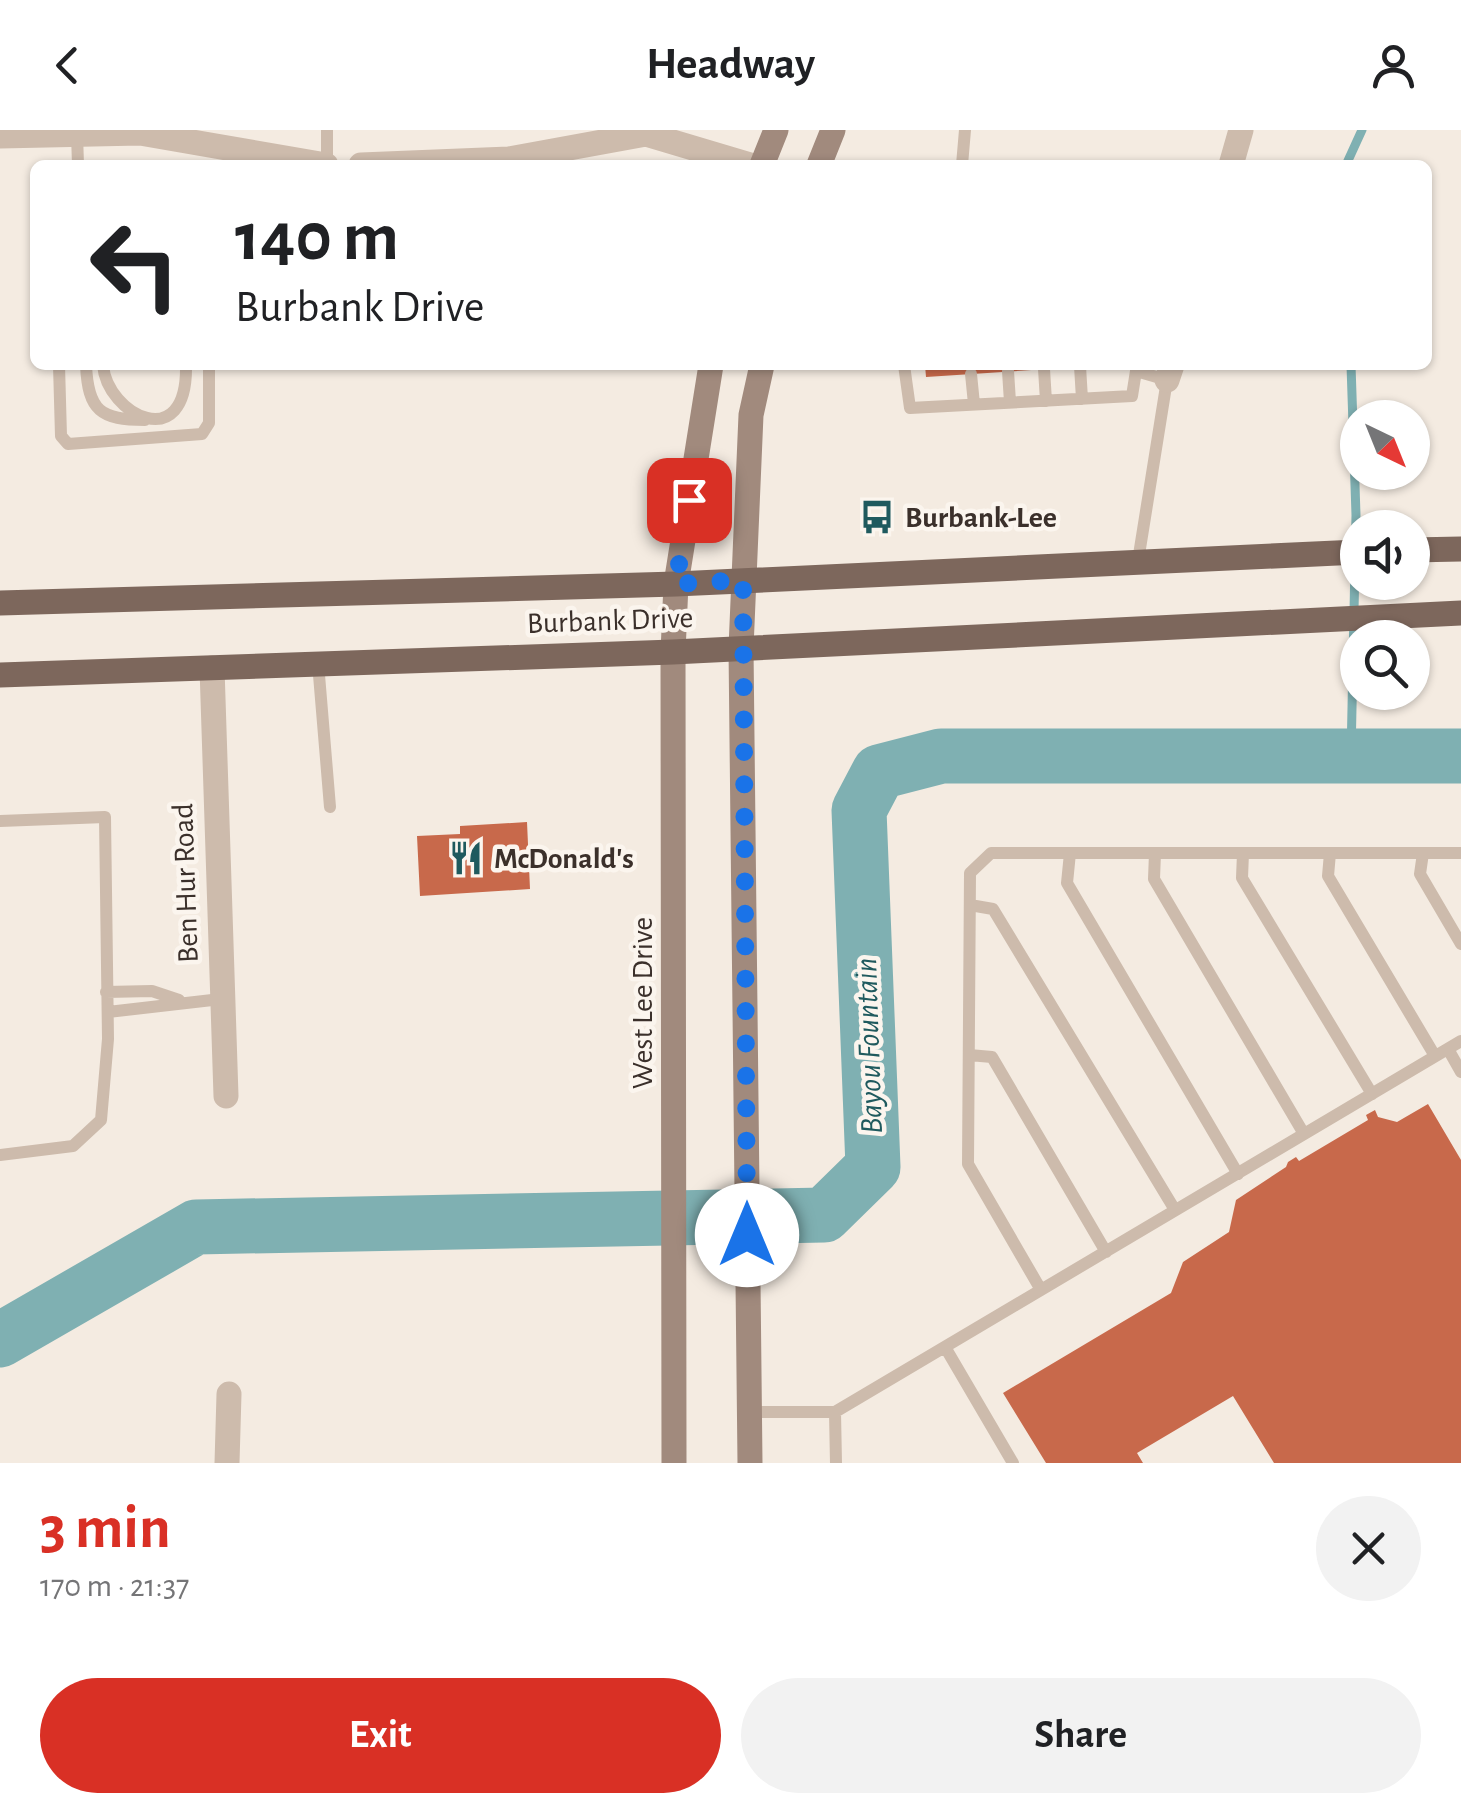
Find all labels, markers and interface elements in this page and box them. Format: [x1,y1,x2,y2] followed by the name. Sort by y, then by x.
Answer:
[40,38,95,93] icon: back
[1366,38,1421,93] icon: person
[646,42,815,87] text: Headway
[70,200,200,330] icon: left
[235,203,399,273] text: 140 m
[235,285,484,330] text: Burbank Drive
[1340,400,1430,490] north arrow
[1340,400,1430,710] map controls
[647,458,732,543] pin
[662,473,717,528] icon: arrive
[858,498,896,536] bus stop icon: Burbank-Lee
[905,503,1057,533] place label: Burbank-Lee
[1340,510,1430,600] button: sound
[526,603,694,639] street label: Burbank Drive
[1340,620,1430,710] button: search
[168,803,204,963] street label: Ben Hur Road
[447,839,485,877] restaurant icon: McDonald's
[494,844,634,874] place label: McDonald's
[628,917,658,1089] street label: West Lee Drive
[850,957,888,1135] water label: Bayou Fountain
[695,1183,799,1287] position arrow
[1316,1496,1421,1601] button: close
[40,1499,171,1559] text: 3 min
[40,1570,189,1602] text: 170 m · 21:37
[40,1678,721,1793] button: Exit
[741,1678,1421,1793] button: Share

